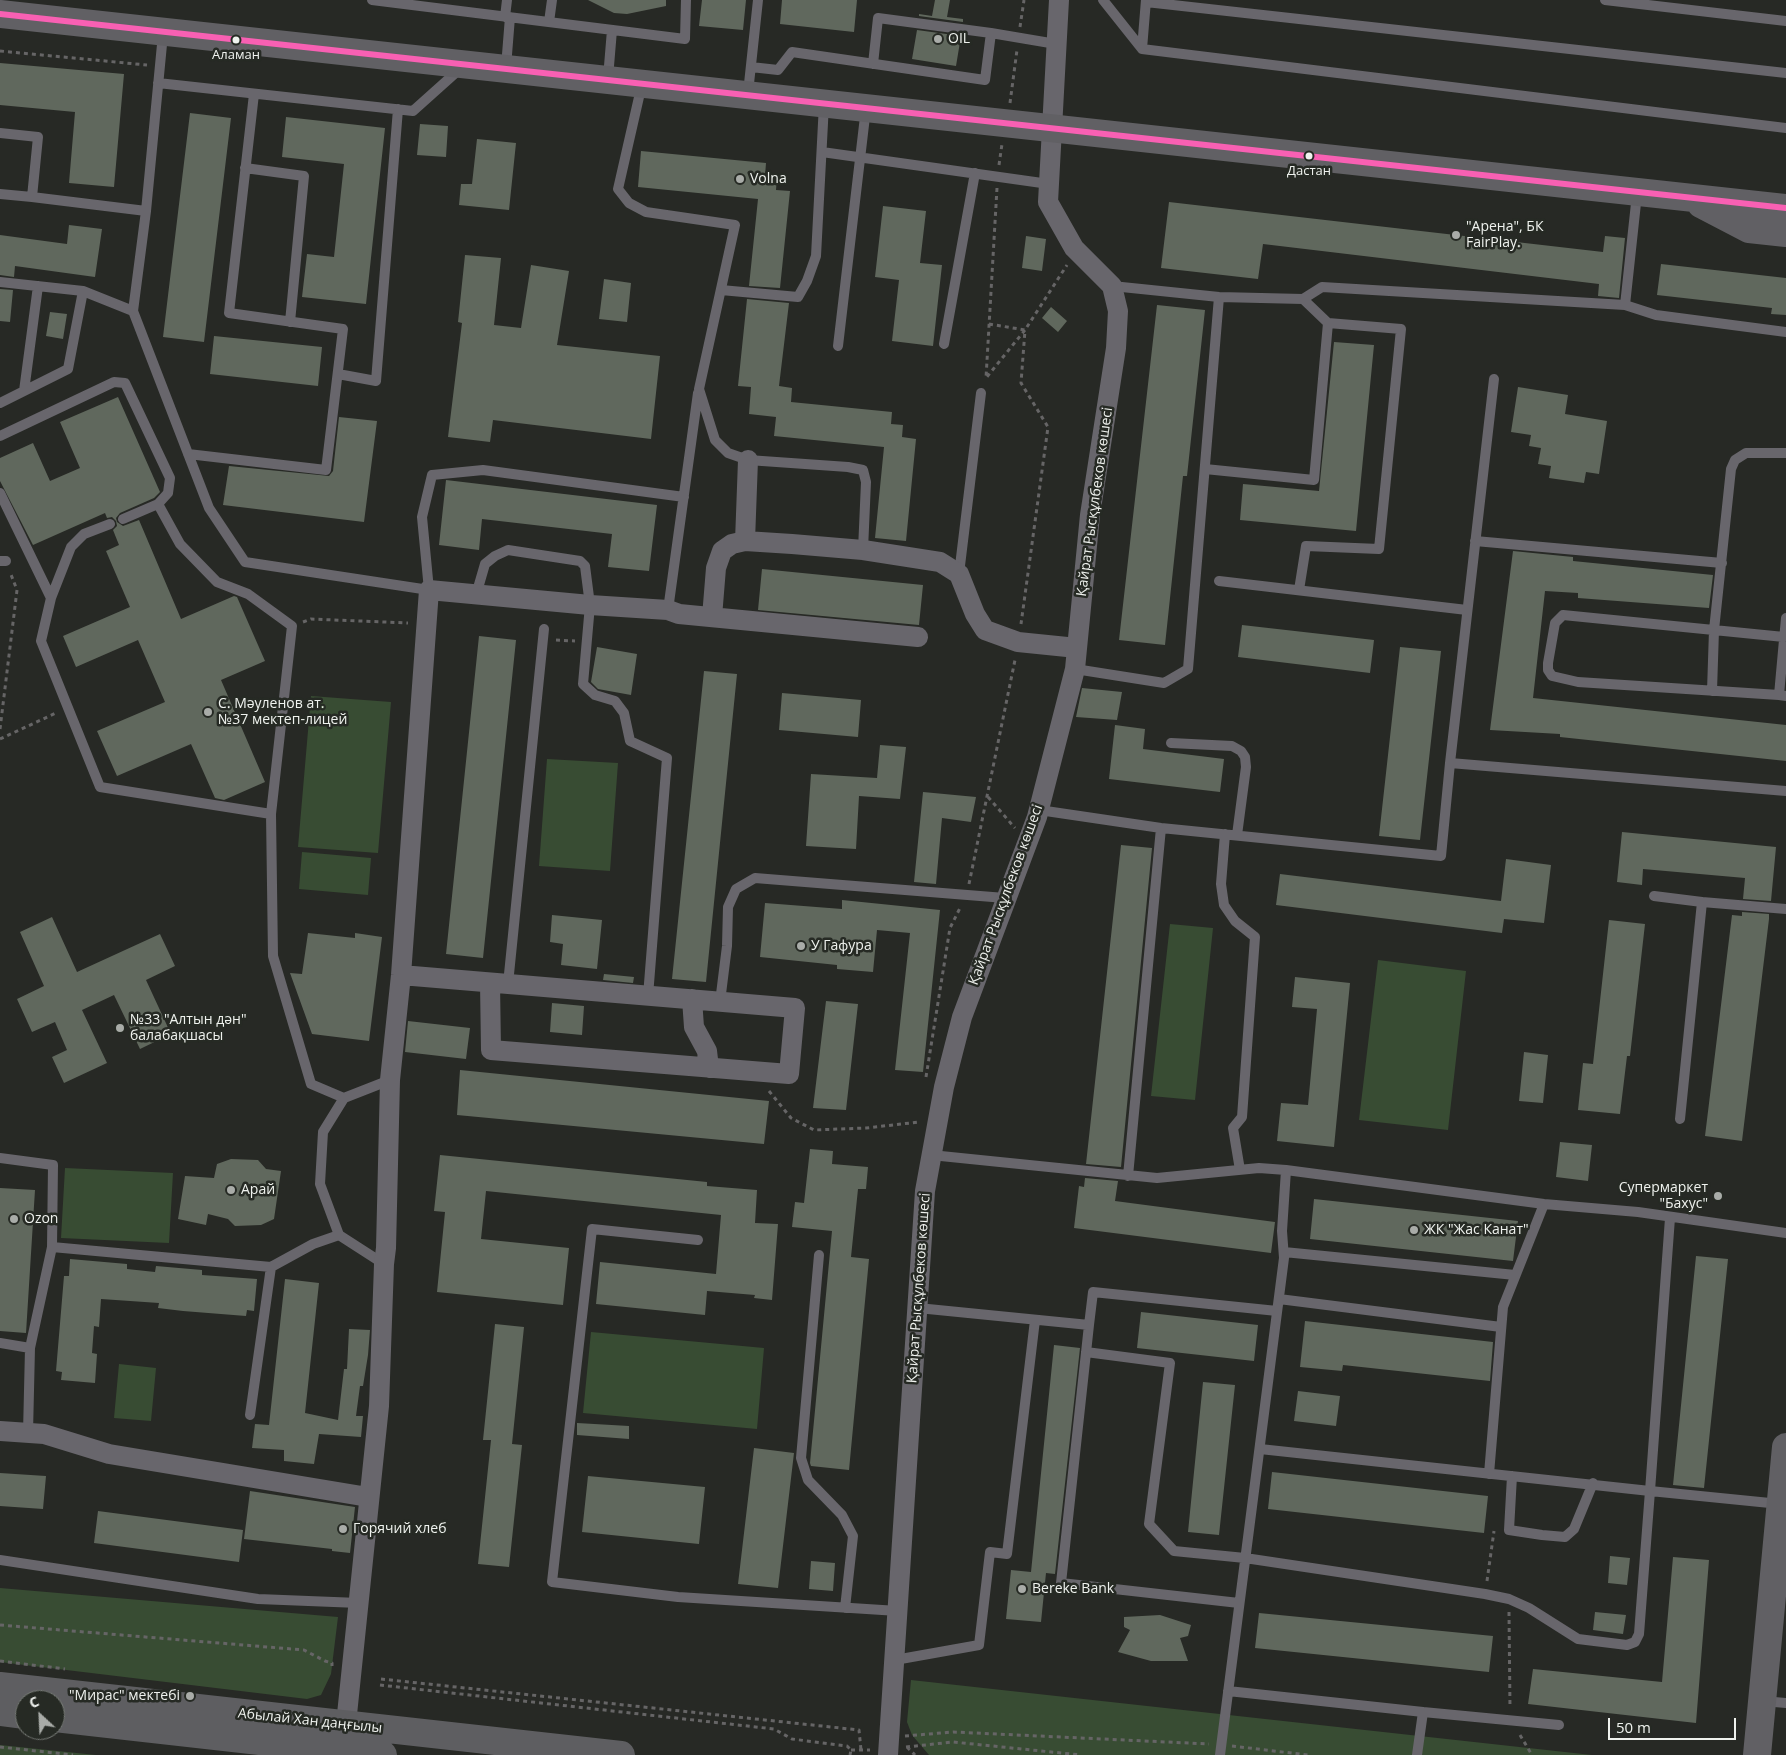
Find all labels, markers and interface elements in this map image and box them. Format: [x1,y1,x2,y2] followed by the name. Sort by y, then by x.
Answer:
[948,31,970,47] place label: OIL
[932,33,944,45] marker: OIL
[231,35,241,45] marker: Аламан
[212,47,260,63] place label: Аламан
[1304,151,1314,161] marker: Дастан
[1287,163,1331,179] place label: Дастан
[750,171,787,187] place label: Volna
[734,173,746,185] marker: Volna
[1466,219,1543,252] place label: "Арена", БК FairPlay.
[1450,229,1462,241] marker: "Арена", БК FairPlay.
[1073,406,1117,598] street label: Қайрат Рысқұлбеков көшесі
[218,696,347,729] place label: С. Мәуленов ат. №37 мектеп-лицей
[202,706,214,718] marker: С. Мәуленов ат. №37 мектеп-лицей
[965,803,1047,987] street label: Қайрат Рысқұлбеков көшесі
[811,938,872,954] place label: У Гафура
[795,940,807,952] marker: У Гафура
[130,1012,247,1044] place label: №33 "Алтын дән" балабақшасы
[114,1022,126,1034] marker: №33 "Алтын дән" балабақшасы
[1619,1180,1708,1212] place label: Супермаркет "Бахус"
[241,1182,275,1198] place label: Арай
[225,1184,237,1196] marker: Арай
[1712,1190,1724,1202] marker: Супермаркет "Бахус"
[904,1192,934,1384] street label: Қайрат Рысқұлбеков көшесі
[24,1211,58,1227] place label: Ozon
[8,1213,20,1225] marker: Ozon
[1424,1222,1529,1238] place label: ЖК "Жас Канат"
[1408,1224,1420,1236] marker: ЖК "Жас Канат"
[353,1521,446,1537] place label: Горячий хлеб
[337,1523,349,1535] marker: Горячий хлеб
[1032,1581,1114,1597] place label: Bereke Bank
[1016,1583,1028,1595] marker: Bereke Bank
[69,1688,180,1704] place label: "Мирас" мектебі
[15,1690,65,1740] north arrow
[184,1690,196,1702] marker: "Мирас" мектебі
[26,1691,42,1712] text: С
[237,1705,383,1737] street label: Абылай Хан даңғылы
[1611,1708,1738,1740] scale bar
[1616,1717,1651,1737] text: 50 m

